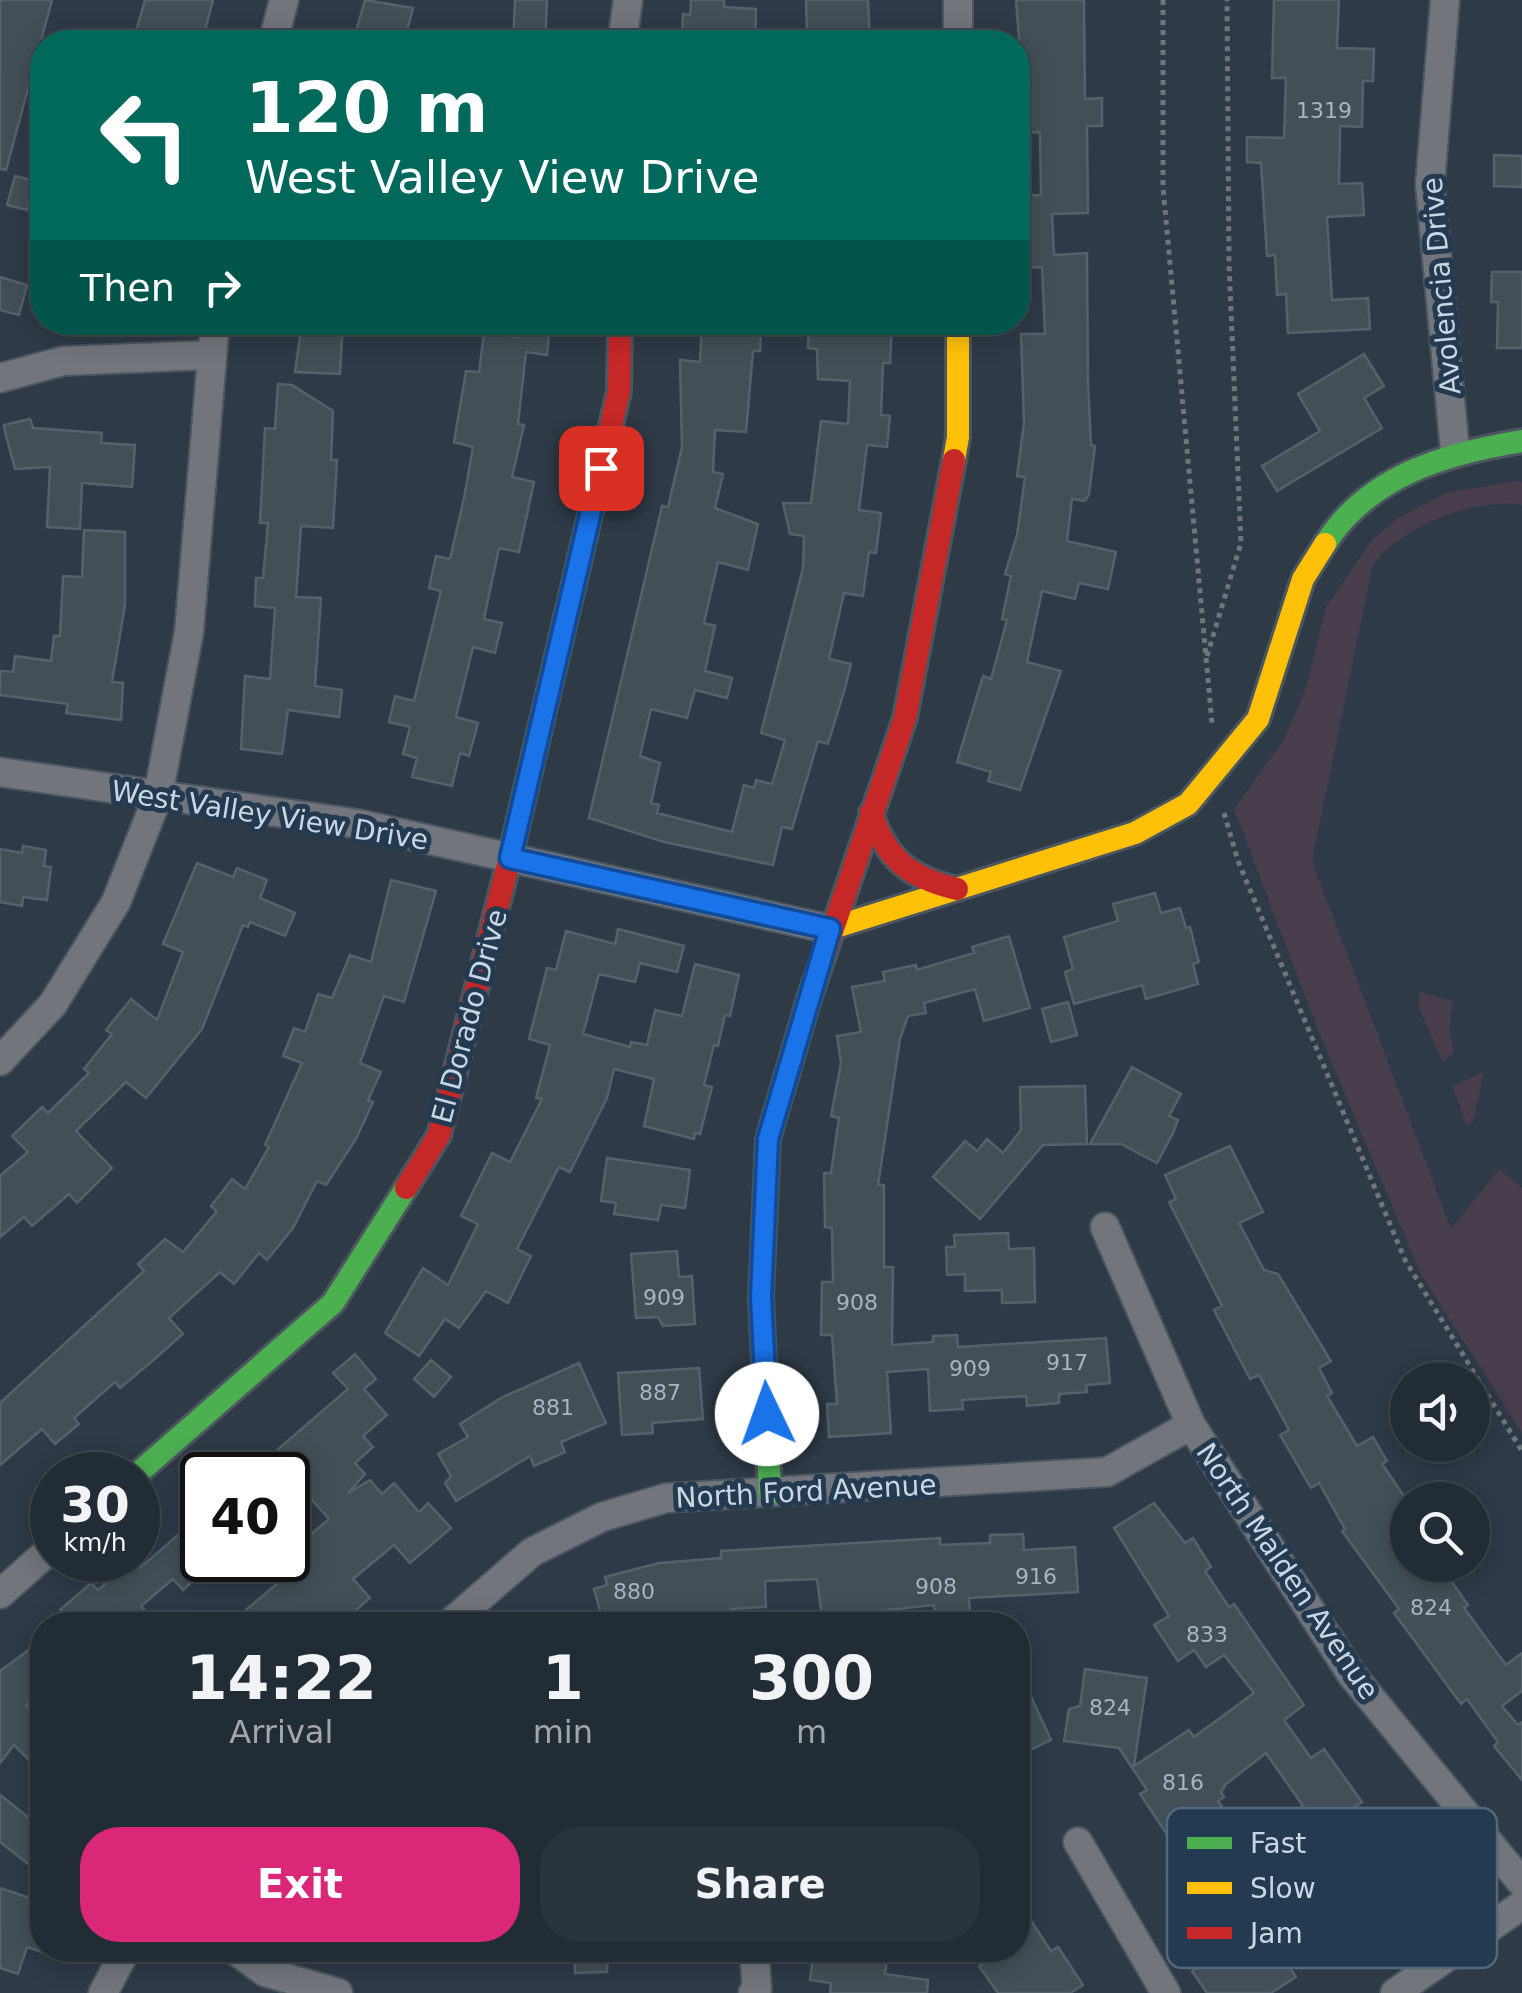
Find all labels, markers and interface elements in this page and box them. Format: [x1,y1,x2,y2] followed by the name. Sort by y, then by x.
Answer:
[245,67,488,149] text: 120 m
[80,70,210,200] icon: left
[1296,98,1352,123] house number: 1319
[245,151,760,204] text: West Valley View Drive
[1416,176,1467,396] street label: Avolencia Drive
[195,260,250,315] icon: right
[80,266,175,310] text: Then
[559,426,644,511] pin
[574,441,629,496] icon: arrive
[109,774,431,857] street label: West Valley View Drive
[425,906,514,1127] street label: El Dorado Drive
[643,1285,685,1310] house number: 909
[836,1290,878,1315] house number: 908
[1046,1350,1088,1375] house number: 917
[949,1356,991,1381] house number: 909
[715,1362,819,1466] position arrow
[1390,1362,1490,1582] map controls
[1390,1362,1490,1462] button: sound
[639,1380,681,1405] house number: 887
[532,1395,574,1420] house number: 881
[1189,1437,1386,1706] street label: North Malden Avenue
[180,1452,310,1582] speed limit sign: 40
[675,1468,937,1515] street label: North Ford Avenue
[60,1476,130,1534] text: 30
[1390,1482,1490,1582] button: search
[63,1528,127,1557] text: km/h
[1015,1564,1057,1589] house number: 916
[915,1574,957,1599] house number: 908
[613,1579,655,1604] house number: 880
[1410,1595,1452,1620] house number: 824
[1186,1622,1228,1647] house number: 833
[186,1643,377,1713] text: 14:22
[542,1643,584,1713] text: 1
[749,1643,874,1713] text: 300
[1089,1695,1131,1720] house number: 824
[229,1713,333,1751] text: Arrival
[533,1713,593,1751] text: min
[796,1713,827,1751] text: m
[1162,1770,1204,1795] house number: 816
[1167,1808,1497,1968] legend
[80,1827,520,1942] button: Exit
[540,1827,980,1942] button: Share
[1250,1827,1306,1860] text: Fast
[1250,1872,1316,1905] text: Slow
[1248,1917,1303,1950] text: Jam

